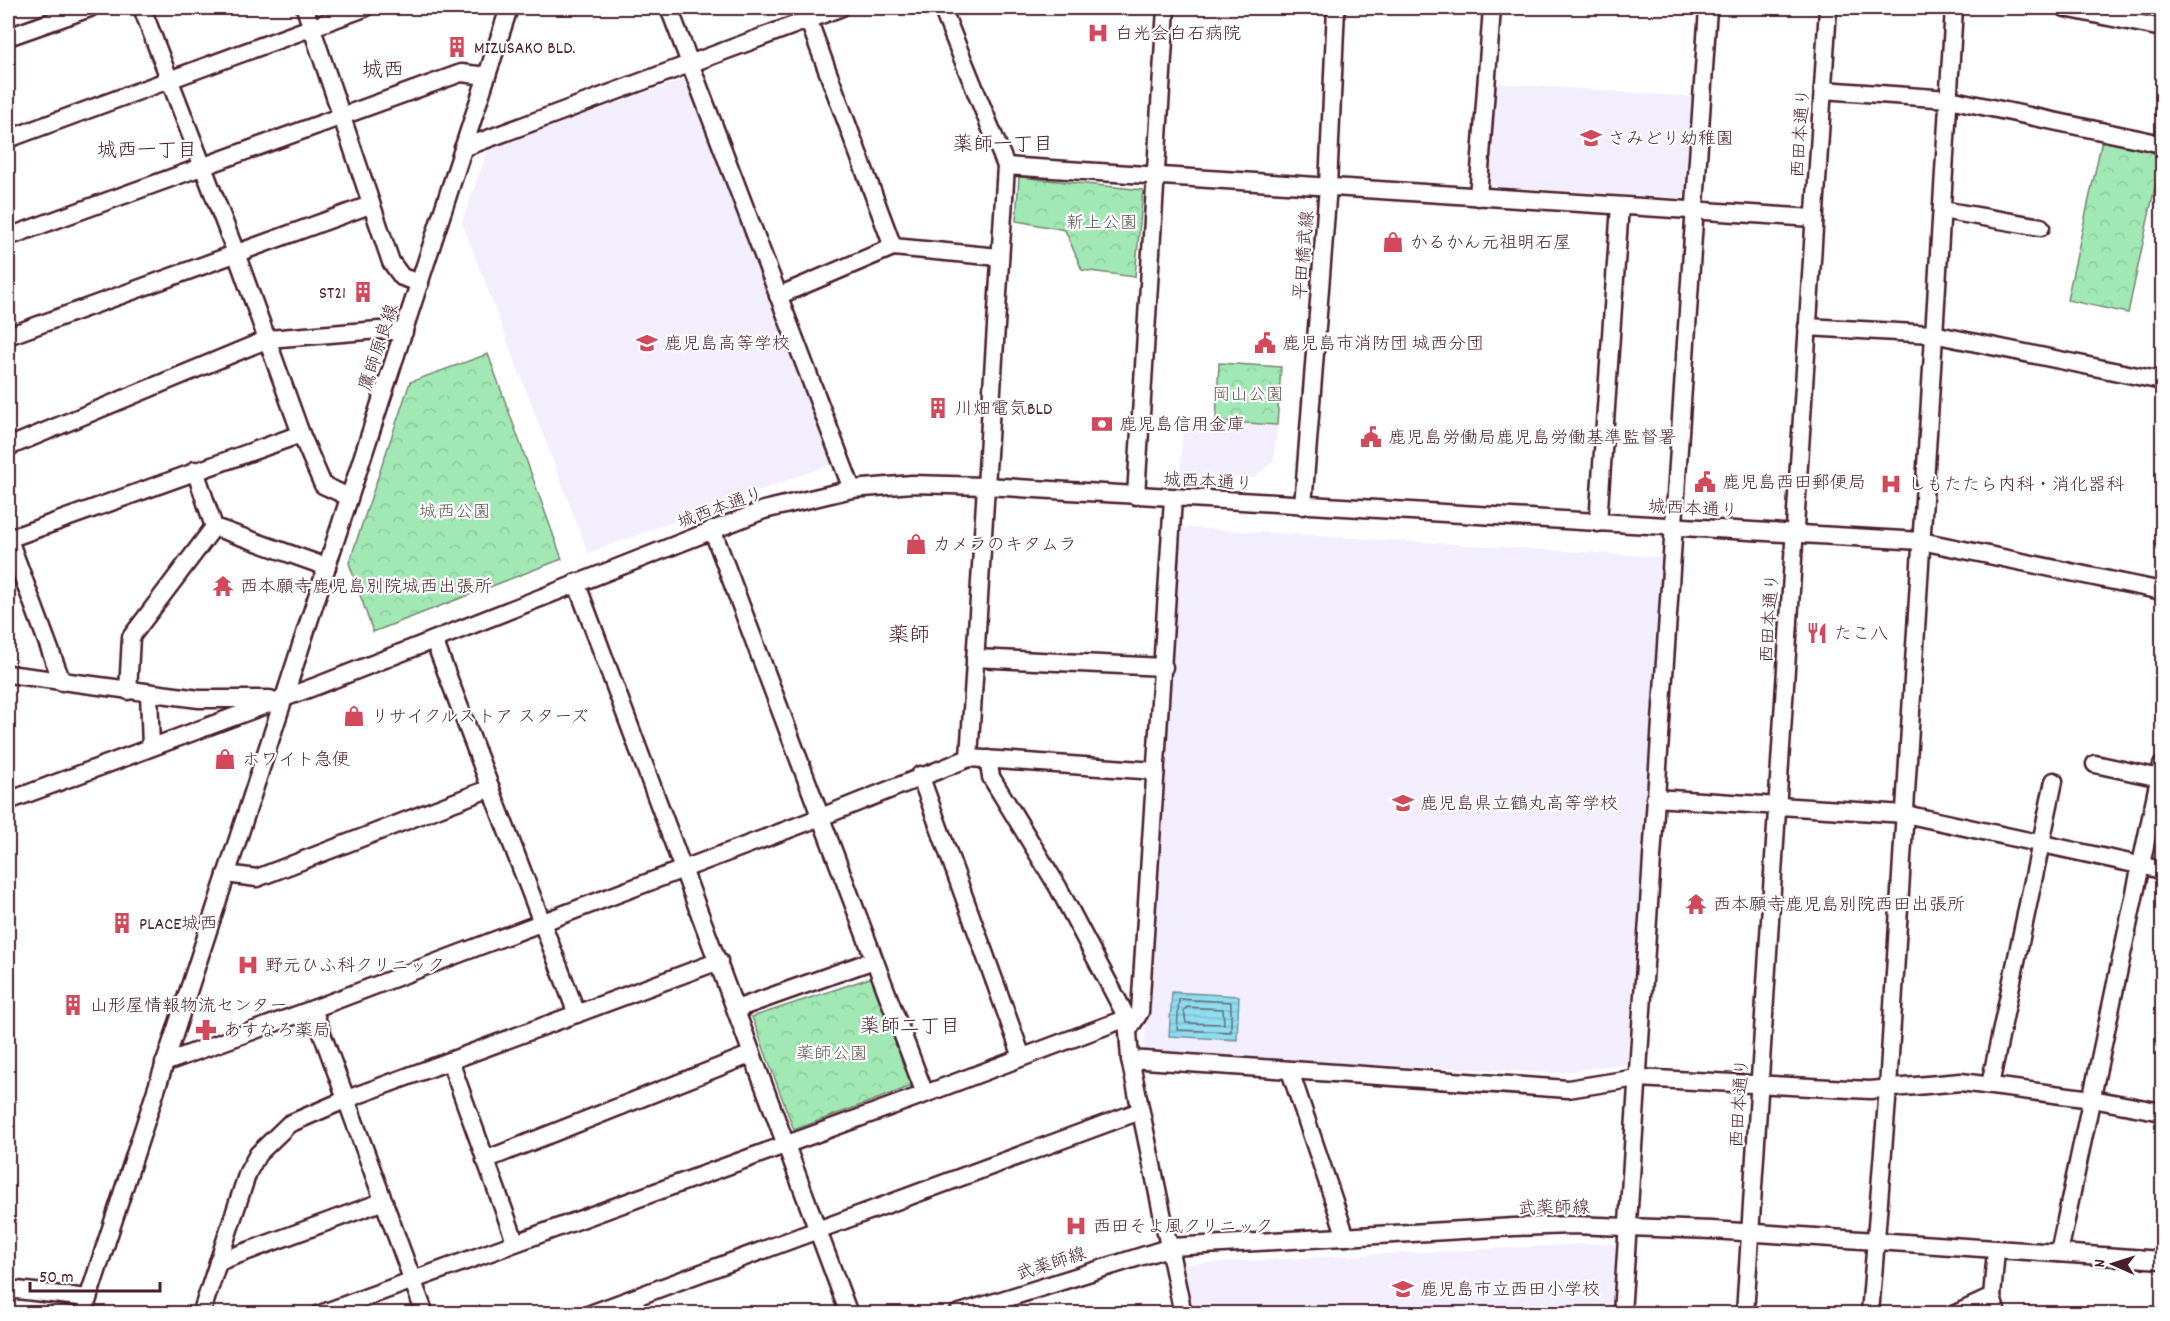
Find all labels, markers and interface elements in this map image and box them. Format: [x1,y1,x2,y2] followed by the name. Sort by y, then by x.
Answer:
[1086,21,1110,45] hospital icon: 白光会白石病院
[1115,23,1241,48] place label: 白光会白石病院
[445,35,469,59] building icon: MIZUSAKO BLD.
[474,37,575,62] place label: MIZUSAKO BLD.
[362,57,404,87] district label: 城西
[1787,87,1818,179] street label: 西田本通り
[1579,126,1603,150] school or university icon: さみどり幼稚園
[1608,128,1734,153] place label: さみどり幼稚園
[953,132,1053,160] district label: 薬師一丁目
[97,138,197,166] district label: 城西一丁目
[1289,209,1322,301] street label: 平田橋武線
[1066,212,1138,237] park label: 新上公園
[1381,230,1405,254] shop icon: かるかん元祖明石屋
[1410,232,1571,257] place label: かるかん元祖明石屋
[351,280,375,304] building icon: ST21
[319,282,346,307] place label: ST21
[355,301,406,394] street label: 鷹師原良線
[635,331,659,355] school or university icon: 鹿児島高等学校
[1253,331,1277,355] public building icon: 鹿児島市消防団 城西分団
[664,333,790,358] place label: 鹿児島高等学校
[1282,333,1484,358] place label: 鹿児島市消防団 城西分団
[1212,384,1284,409] park label: 岡山公園
[926,396,950,420] building icon: 川畑電気BLD
[955,398,1052,423] place label: 川畑電気BLD
[1090,412,1114,436] bank icon: 鹿児島信用金庫
[1119,414,1245,439] place label: 鹿児島信用金庫
[1359,425,1383,449] public building icon: 鹿児島労働局鹿児島労働基準監督署
[1388,427,1676,452] place label: 鹿児島労働局鹿児島労働基準監督署
[1162,469,1253,498] street label: 城西本通り
[1693,470,1717,494] public building icon: 鹿児島西田郵便局
[1722,472,1866,497] place label: 鹿児島西田郵便局
[1879,472,1903,496] hospital icon: しもたたら内科・消化器科
[1908,474,2124,499] place label: しもたたら内科・消化器科
[674,482,767,536] street label: 城西本通り
[1647,496,1738,525] street label: 城西本通り
[419,501,491,526] park label: 城西公園
[904,532,928,556] shop icon: カメラのキタムラ
[933,534,1077,559] place label: カメラのキタムラ
[1756,572,1787,664] street label: 西田本通り
[211,574,235,598] temple icon: 西本願寺鹿児島別院城西出張所
[240,576,492,601] place label: 西本願寺鹿児島別院城西出張所
[1805,621,1829,645] restaurant icon: たこ八
[888,622,930,652] district label: 薬師
[1834,623,1888,648] place label: たこ八
[342,704,366,728] shop icon: リサイクルストア スターズ
[371,706,589,731] place label: リサイクルストア スターズ
[213,747,237,771] shop icon: ホワイト急便
[242,749,350,774] place label: ホワイト急便
[1391,791,1415,815] school or university icon: 鹿児島県立鶴丸高等学校
[1420,793,1618,818] place label: 鹿児島県立鶴丸高等学校
[1684,892,1708,916] temple icon: 西本願寺鹿児島別院西田出張所
[1713,894,1965,919] place label: 西本願寺鹿児島別院西田出張所
[110,911,134,935] building icon: PLACE城西
[139,913,217,938] place label: PLACE城西
[236,953,260,977] hospital icon: 野元ひふ科クリニック
[265,955,445,980] place label: 野元ひふ科クリニック
[61,993,85,1017] building icon: 山形屋情報物流センター
[90,995,287,1020] place label: 山形屋情報物流センター
[860,1014,960,1042] district label: 薬師二丁目
[194,1018,218,1042] pharmacy icon: あすなろ薬局
[223,1020,331,1045] place label: あすなろ薬局
[796,1043,868,1068] park label: 薬師公園
[1726,1057,1757,1149] street label: 西田本通り
[1518,1196,1590,1223] street label: 武薬師線
[1064,1214,1088,1238] hospital icon: 西田そよ風クリニック
[1093,1216,1273,1241] place label: 西田そよ風クリニック
[2083,1234,2143,1294] north arrow
[1014,1242,1090,1288] street label: 武薬師線
[30,1255,160,1293] scale bar
[2089,1259,2112,1268] text: N
[39,1266,74,1291] text: 50 m
[1391,1277,1415,1301] school or university icon: 鹿児島市立西田小学校
[1420,1279,1600,1304] place label: 鹿児島市立西田小学校

